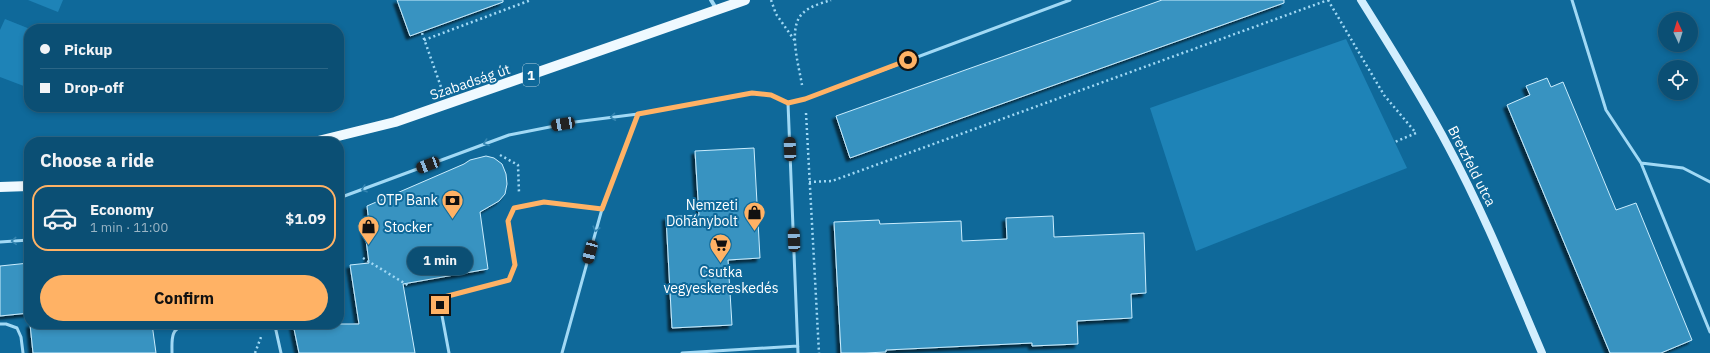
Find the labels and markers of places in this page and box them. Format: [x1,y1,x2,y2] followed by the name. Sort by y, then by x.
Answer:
[440,187,466,220] bank icon: OTP Bank
[377,191,439,209] place label: OTP Bank
[666,196,738,230] place label: Nemzeti Dohánybolt
[741,200,767,233] shop icon: Nemzeti Dohánybolt
[356,214,382,247] shop icon: Stocker
[384,218,432,236] place label: Stocker
[708,231,734,264] supermarket icon: Csutka vegyeskereskedés
[663,263,779,297] place label: Csutka vegyeskereskedés

